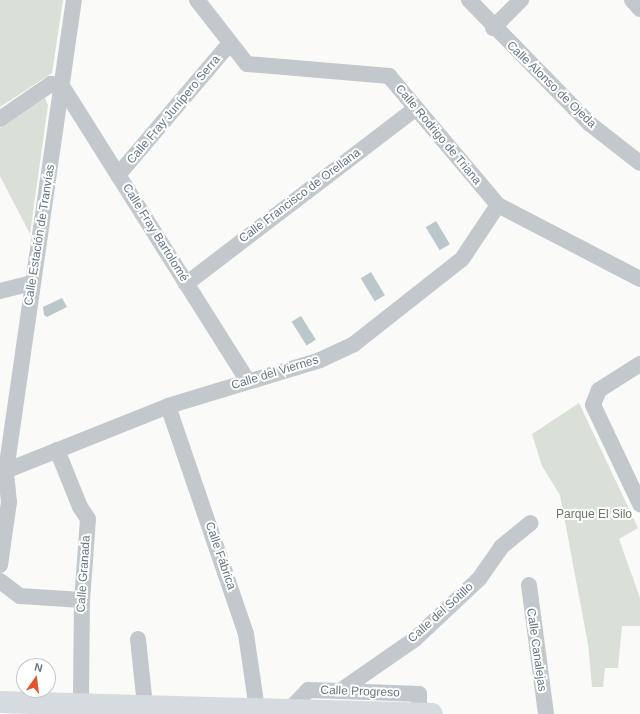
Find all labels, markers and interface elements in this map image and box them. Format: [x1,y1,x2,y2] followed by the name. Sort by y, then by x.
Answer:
[503,38,599,132] street label: Calle Alonso de Ojeda
[124,53,224,167] street label: Calle Fray Junípero Serra
[392,82,484,188] street label: Calle Rodrigo de Triana
[237,146,363,246] street label: Calle Francisco de Orellana
[22,163,58,307] street label: Calle Estación de Tranvías
[119,181,191,285] street label: Calle Fray Bartolomé
[230,353,320,393] street label: Calle del Viernes
[556,508,632,522] park label: Parque El Silo
[202,520,238,592] street label: Calle Fábrica
[74,535,94,613] street label: Calle Granada
[405,580,477,646] street label: Calle del Sotillo
[523,607,549,693] street label: Calle Canalejas
[16,658,56,698] north arrow
[33,661,44,674] text: N
[320,683,400,701] street label: Calle Progreso

